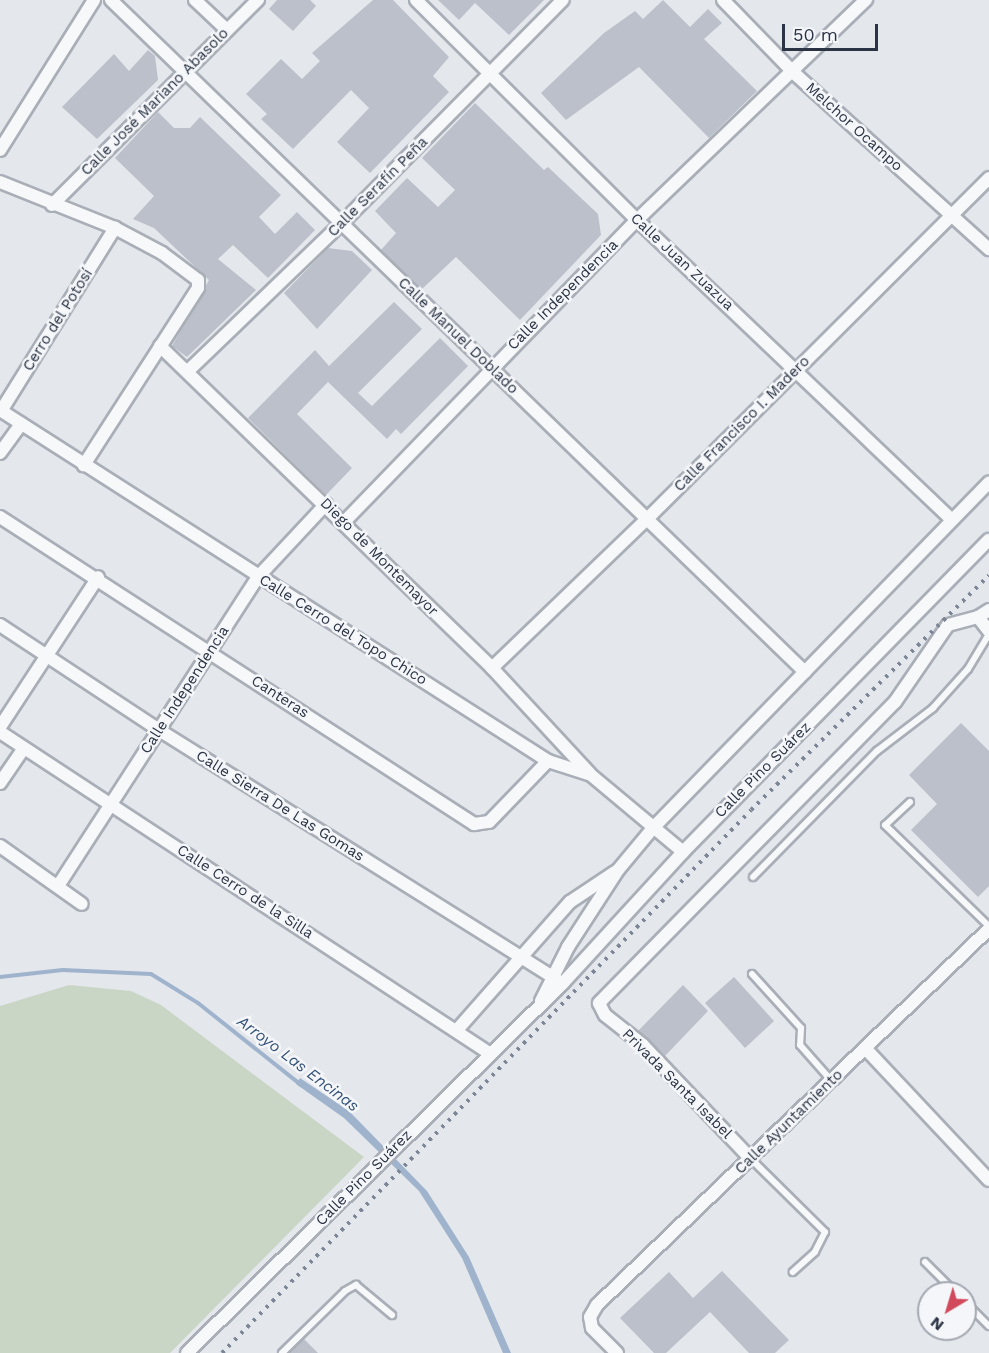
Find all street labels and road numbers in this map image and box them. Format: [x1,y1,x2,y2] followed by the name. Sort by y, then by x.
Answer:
[77,24,233,180] street label: Calle José Mariano Abasolo
[802,79,906,175] street label: Melchor Ocampo
[324,133,432,241] street label: Calle Serafín Peña
[627,209,737,315] street label: Calle Juan Zuazua
[504,236,622,354] street label: Calle Independencia
[19,265,97,375] street label: Cerro del Potosí
[394,274,522,398] street label: Calle Manuel Doblado
[670,352,814,496] street label: Calle Francisco I. Madero
[316,494,442,620] street label: Diego de Montemayor
[255,571,431,689] street label: Calle Cerro del Topo Chico
[137,623,233,757] street label: Calle Independencia
[248,672,312,722] street label: Canteras
[711,718,815,822] street label: Calle Pino Suárez
[192,747,368,865] street label: Calle Sierra De Las Gomas
[173,841,317,943] street label: Calle Cerro de la Silla
[618,1025,736,1143] street label: Privada Santa Isabel
[731,1066,847,1178] street label: Calle Ayuntamiento
[312,1126,416,1230] street label: Calle Pino Suárez

